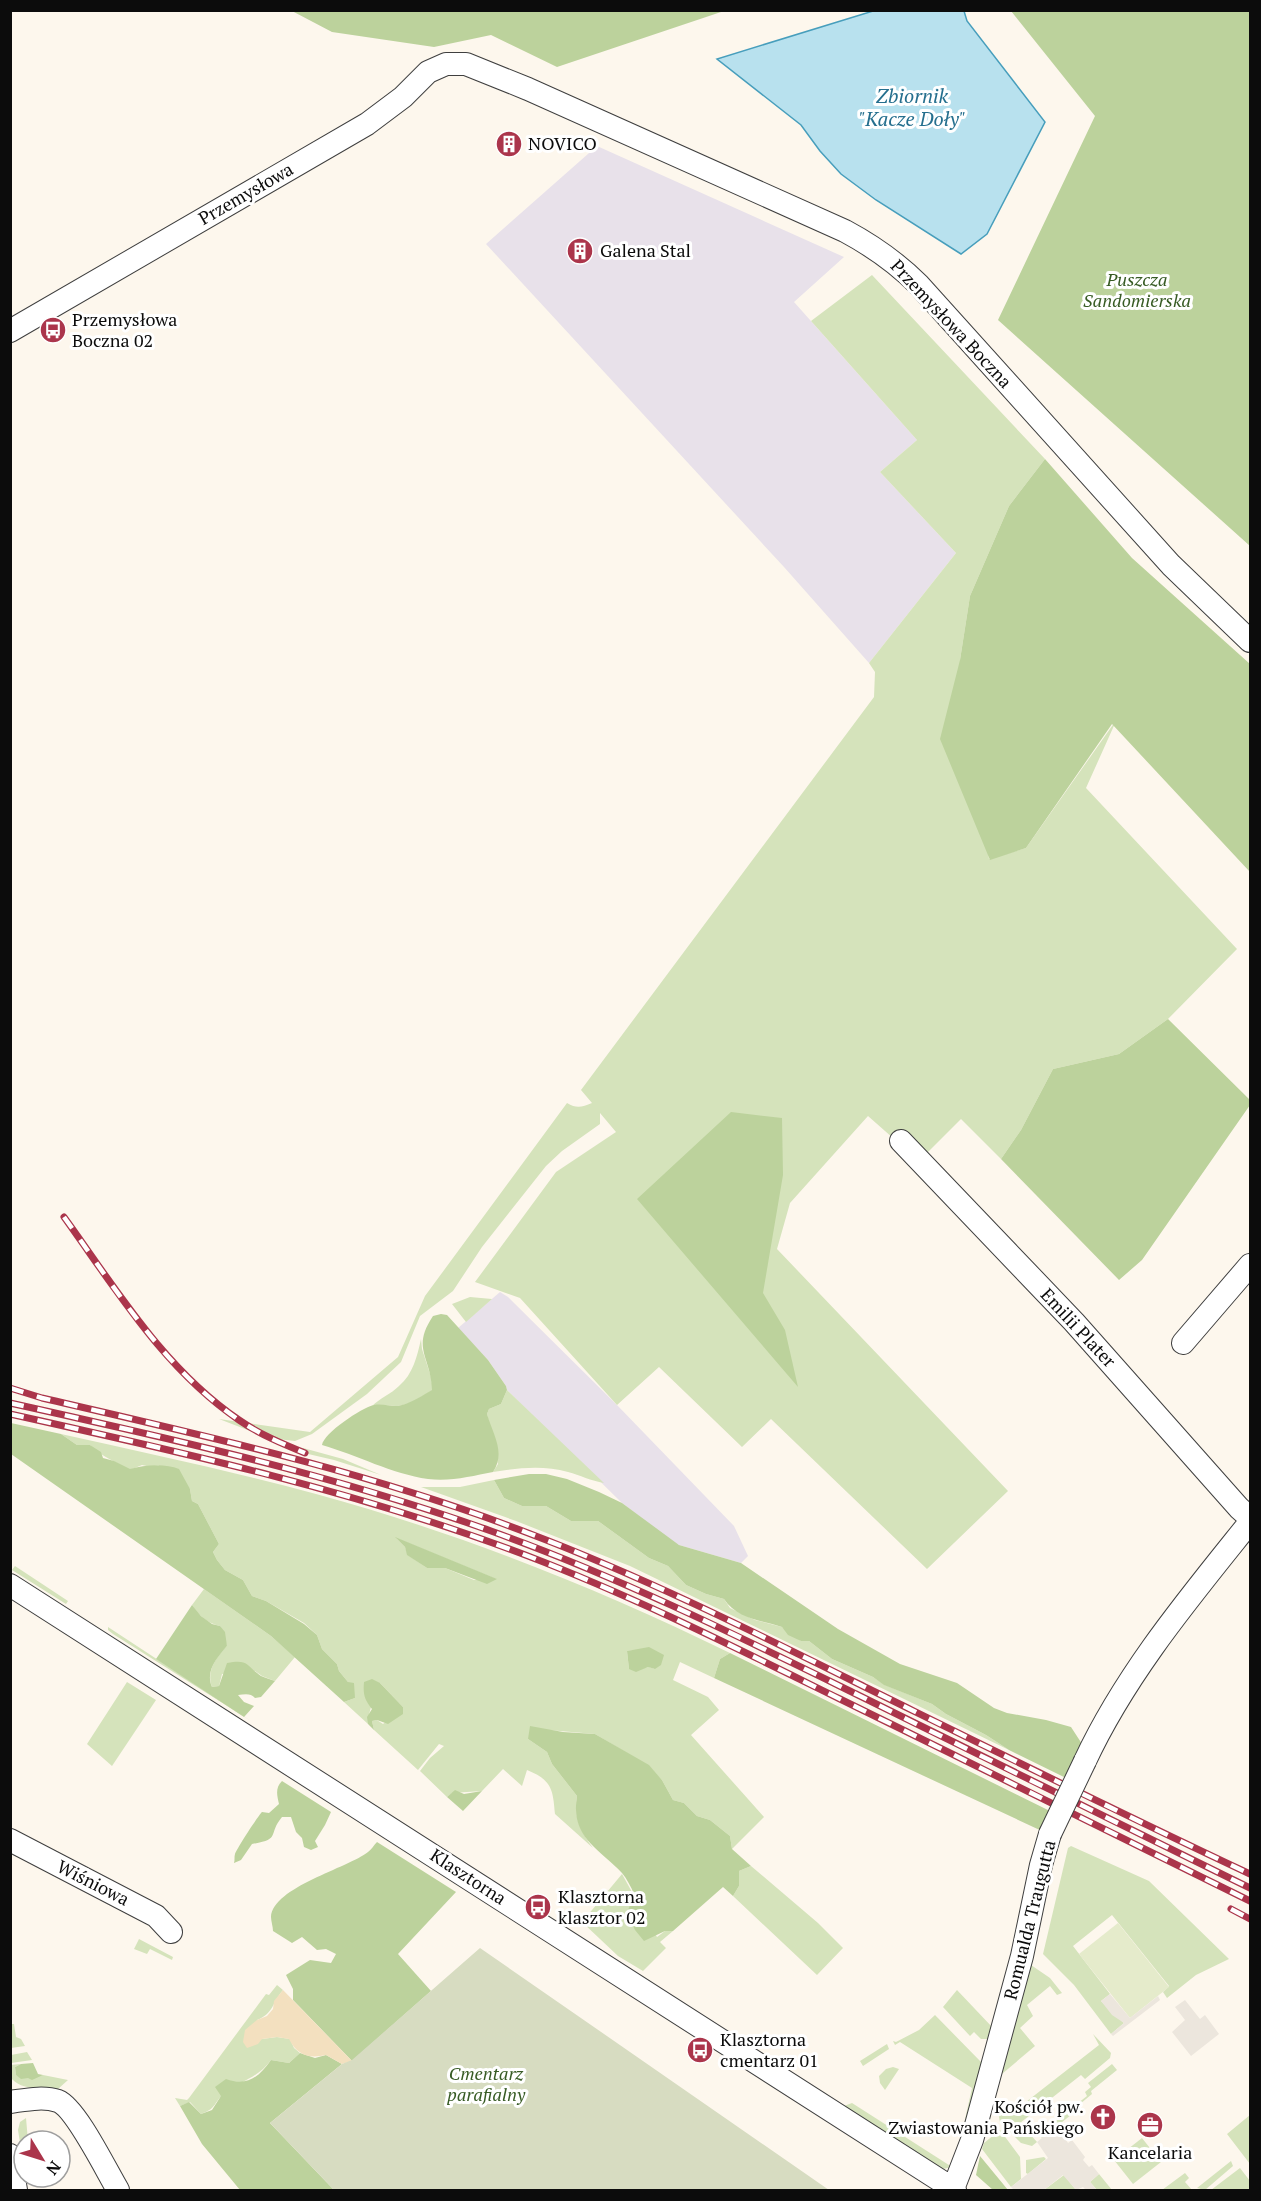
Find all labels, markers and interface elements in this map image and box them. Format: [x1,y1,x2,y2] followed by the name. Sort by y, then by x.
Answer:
[858,82,966,132] water label: Zbiornik "Kacze Doły"
[494,129,524,159] building icon: NOVICO
[528,131,597,155] place label: NOVICO
[194,156,297,230] street label: Przemysłowa
[565,236,595,266] building icon: Galena Stal
[600,238,691,262] place label: Galena Stal
[886,254,1018,393] street label: Przemysłowa Boczna
[1083,267,1191,312] park label: Puszcza Sandomierska
[72,307,177,352] place label: Przemysłowa Boczna 02
[38,315,68,345] bus stop icon: Przemysłowa Boczna 02
[1036,1283,1122,1372] street label: Emilii Plater
[998,1837,1061,2002] street label: Romualda Traugutta
[426,1843,511,1910] street label: Klasztorna
[53,1854,134,1911] street label: Wiśniowa
[558,1884,645,1929] place label: Klasztorna klasztor 02
[523,1892,553,1922] bus stop icon: Klasztorna klasztor 02
[720,2027,819,2072] place label: Klasztorna cmentarz 01
[685,2035,715,2065] bus stop icon: Klasztorna cmentarz 01
[447,2061,526,2106] park label: Cmentarz parafialny
[888,2094,1084,2139] place label: Kościół pw. Zwiastowania Pańskiego
[1088,2102,1118,2132] church icon: Kościół pw. Zwiastowania Pańskiego
[1135,2110,1165,2140] office icon: Kancelaria
[12,2129,72,2189] north arrow
[1108,2140,1192,2164] place label: Kancelaria
[41,2157,66,2180] text: N

